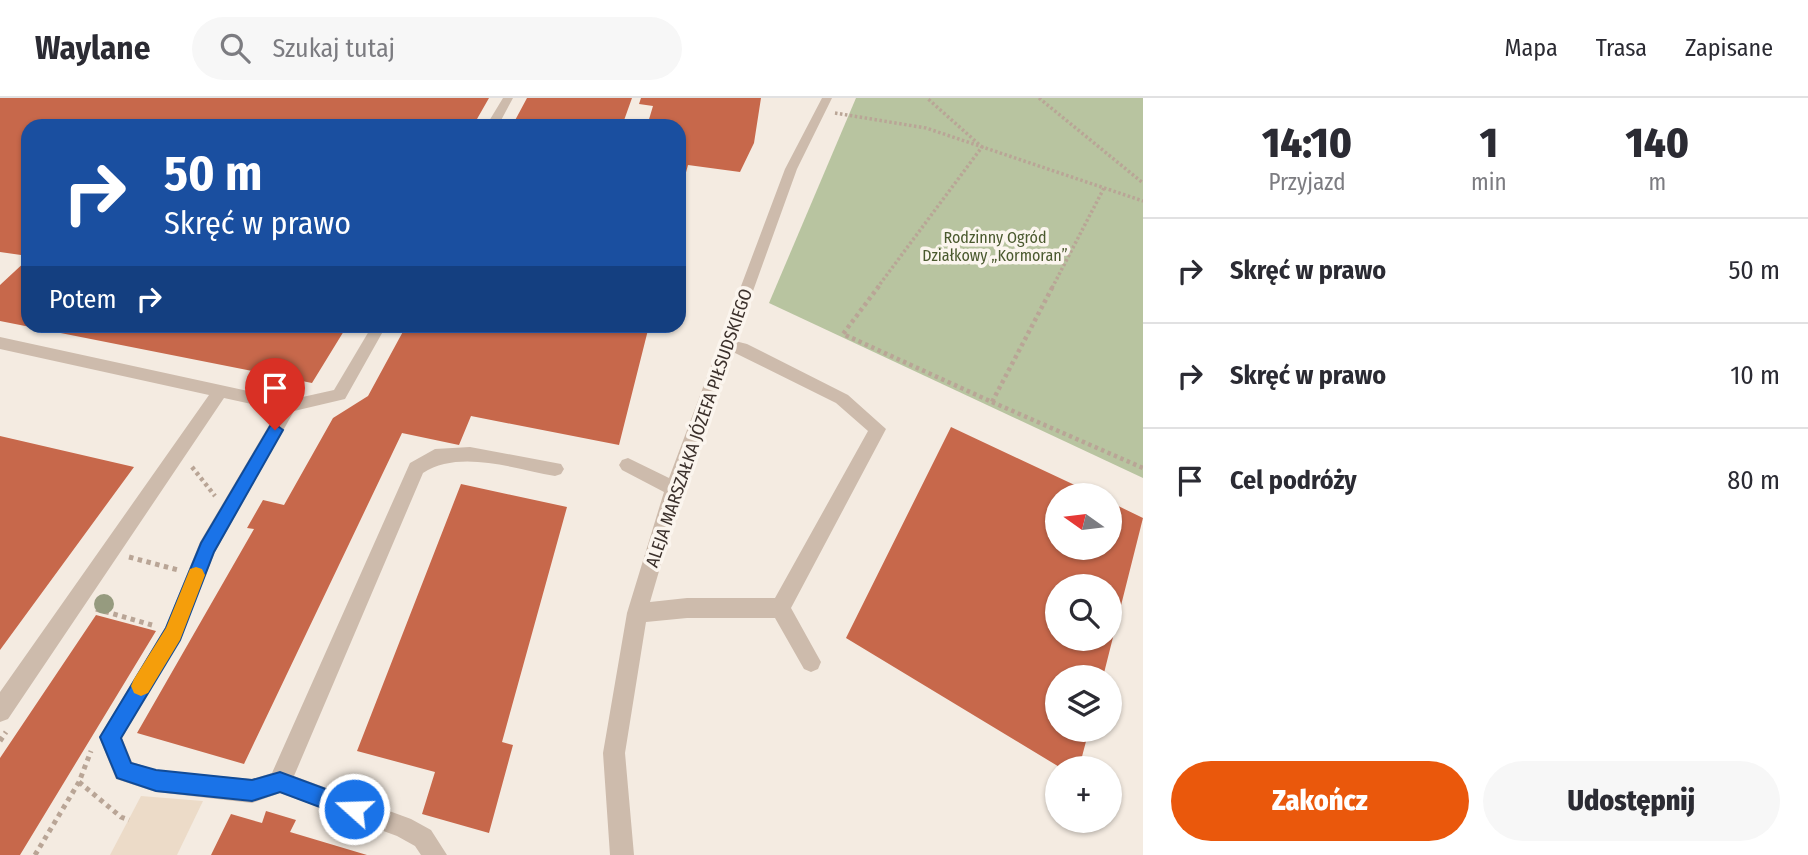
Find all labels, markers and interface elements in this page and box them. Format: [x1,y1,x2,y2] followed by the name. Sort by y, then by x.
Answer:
[192,17,682,80] search box
[35,28,150,68] text: Waylane
[216,29,254,67] icon: search
[272,33,395,64] text: Szukaj tutaj
[1505,34,1558,62] text: Mapa
[1596,34,1647,62] text: Trasa
[1685,34,1773,62] text: Zapisane
[1262,118,1352,168] text: 14:10
[1480,118,1498,168] text: 1
[1626,118,1689,168] text: 140
[164,144,262,203] text: 50 m
[49,147,140,238] icon: right
[1268,168,1345,196] text: Przyjazd
[1471,168,1507,196] text: min
[1648,168,1666,196] text: m
[164,204,351,242] text: Skręć w prawo
[922,228,1068,265] park label: Rodzinny Ogród Działkowy „Kormoran”
[1171,252,1209,290] icon: right
[1230,255,1386,286] text: Skręć w prawo
[1728,255,1780,286] text: 50 m
[130,280,168,318] icon: right
[49,284,116,315] text: Potem
[640,286,757,570] street label: ALEJA MARSZAŁKA JÓZEFA PIŁSUDSKIEGO
[1171,357,1209,395] icon: right
[245,358,305,430] pin
[1230,360,1386,391] text: Skręć w prawo
[1730,360,1780,391] text: 10 m
[256,369,294,407] icon: arrive
[1171,462,1209,500] icon: arrive
[1230,465,1357,496] text: Cel podróży
[1727,465,1780,496] text: 80 m
[1045,483,1122,560] north arrow
[1045,483,1122,833] map controls
[1045,574,1122,651] button: search
[1045,665,1122,742] button: layers
[1045,756,1122,833] button: +
[1171,761,1469,841] button: Zakończ
[1483,761,1780,841] button: Udostępnij
[317,772,391,846] position arrow

